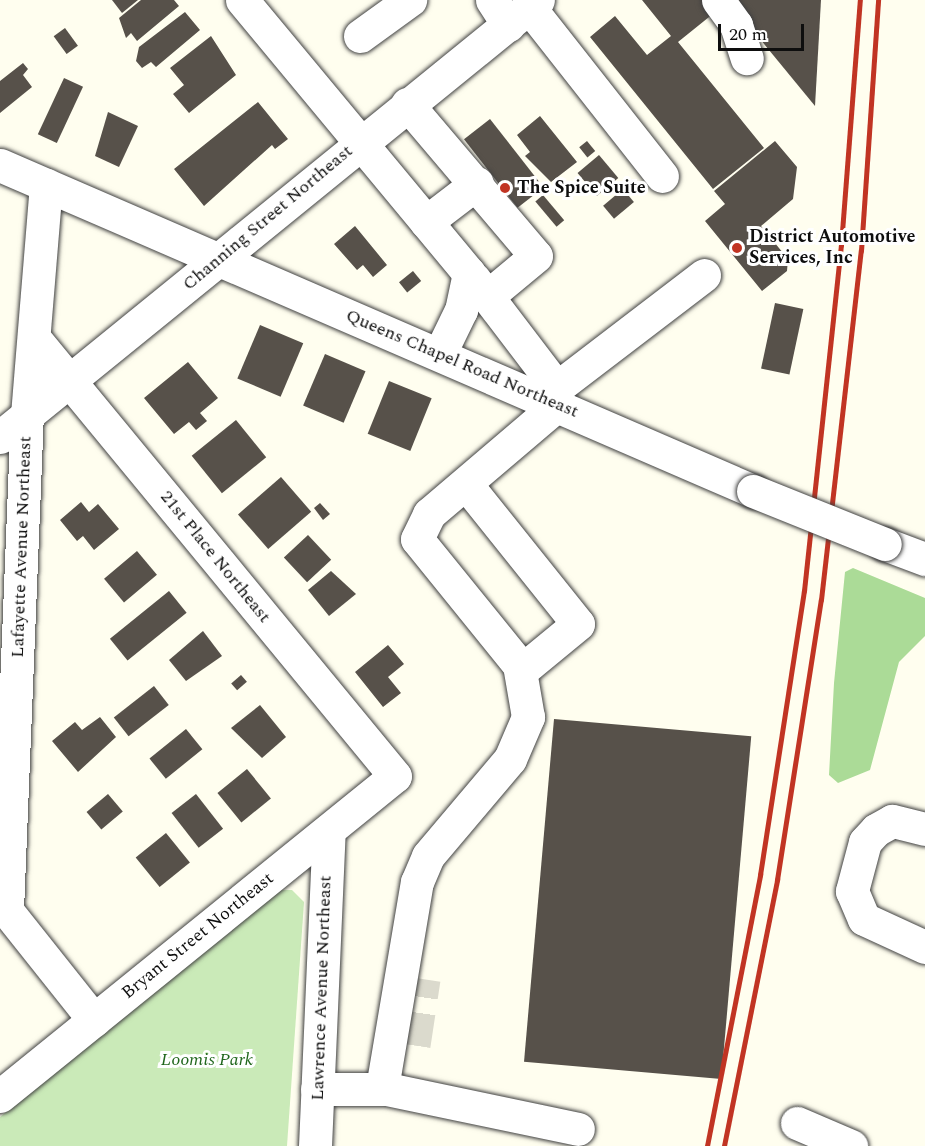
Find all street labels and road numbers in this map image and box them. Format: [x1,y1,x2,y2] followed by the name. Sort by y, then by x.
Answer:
[179,141,357,295] street label: Channing Street Northeast
[342,305,582,423] street label: Queens Chapel Road Northeast
[7,436,37,658] street label: Lafayette Avenue Northeast
[155,487,275,627] street label: 21st Place Northeast
[118,868,278,1004] street label: Bryant Street Northeast
[307,875,337,1101] street label: Lawrence Avenue Northeast

